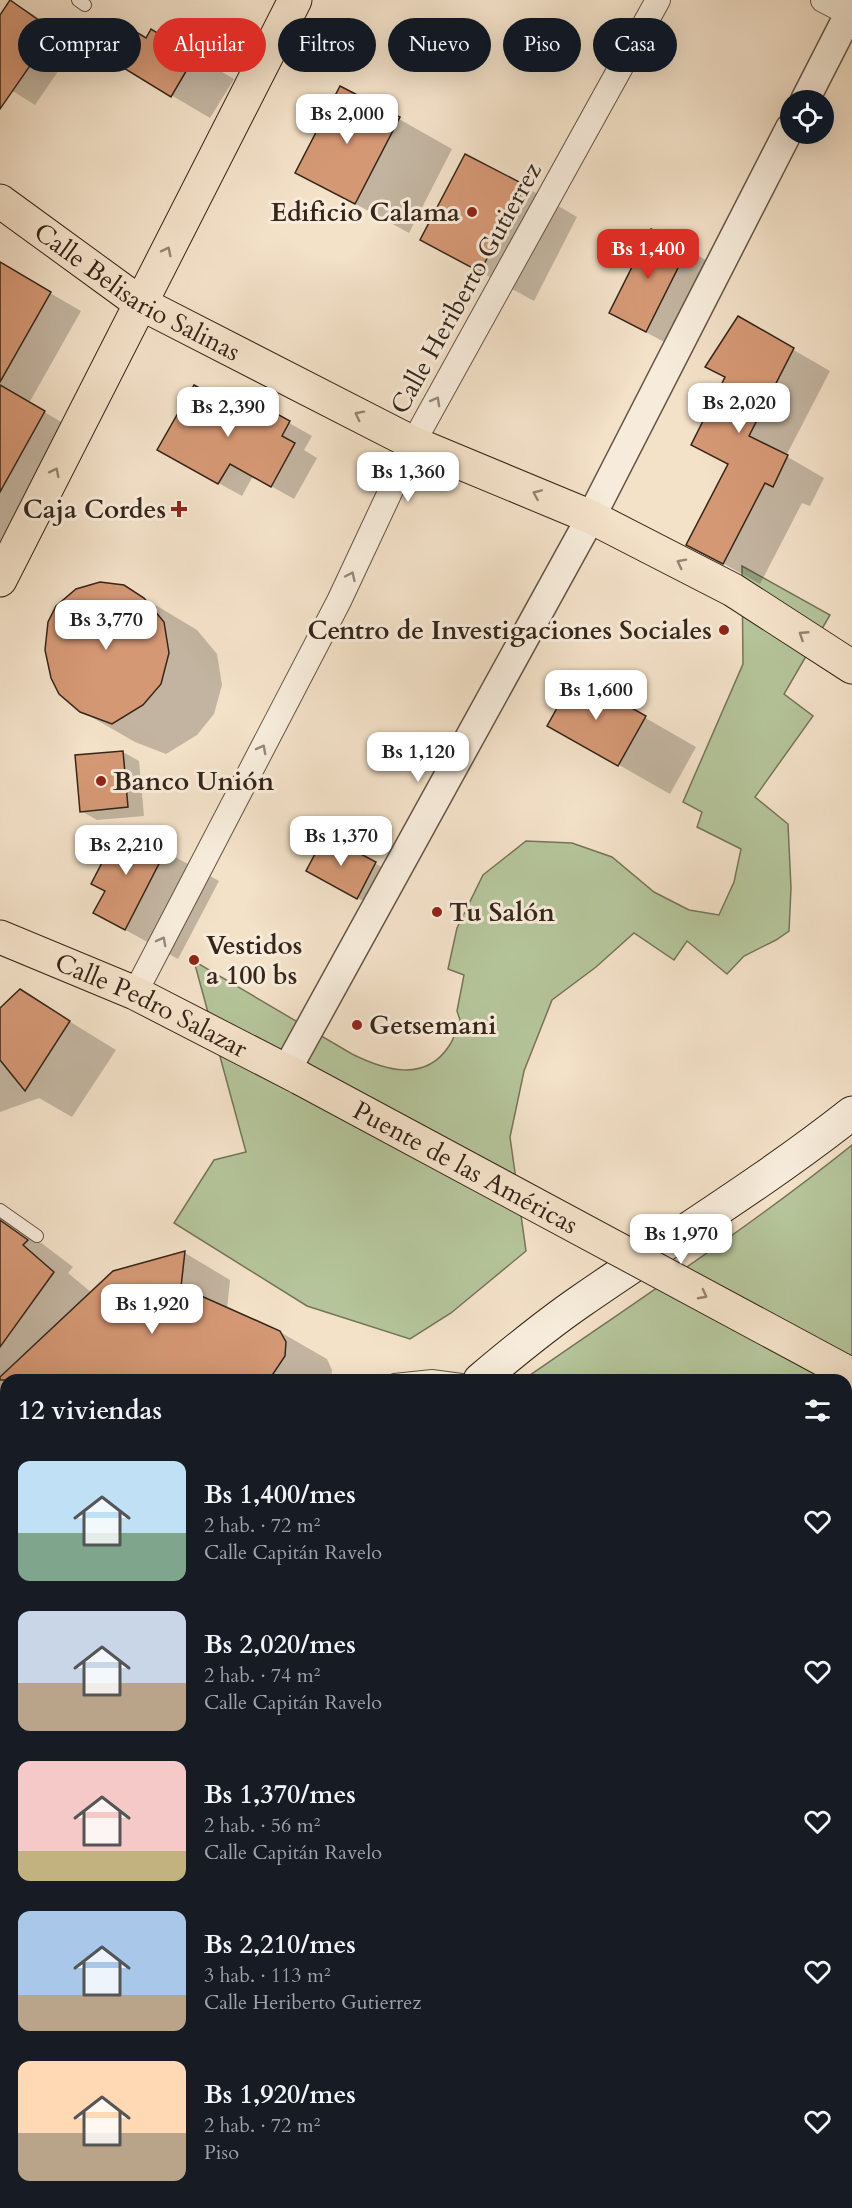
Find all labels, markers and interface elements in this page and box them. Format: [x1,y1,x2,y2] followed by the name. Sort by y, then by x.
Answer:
[18,18,141,72] chip: Comprar
[153,18,266,72] chip: Alquilar
[278,18,376,72] chip: Filtros
[388,18,491,72] chip: Nuevo
[503,18,581,72] chip: Piso
[593,18,677,72] chip: Casa
[780,90,834,144] map controls
[780,90,834,144] button: locate
[285,94,409,145] pin: Bs 2,000
[310,100,384,127] text: Bs 2,000
[382,156,550,420] street label: Calle Heriberto Gutierrez
[270,195,460,230] place label: Edificio Calama
[465,205,479,219] marker: Edificio Calama
[27,214,246,369] street label: Calle Belisario Salinas
[586,229,710,280] pin: Bs 1,400
[611,235,685,262] text: Bs 1,400
[159,247,171,258] one-way arrow
[677,383,801,434] pin: Bs 2,020
[166,387,290,438] pin: Bs 2,390
[702,389,776,416] text: Bs 2,020
[191,393,265,420] text: Bs 2,390
[429,396,440,407] one-way arrow
[355,411,366,422] one-way arrow
[346,452,470,503] pin: Bs 1,360
[371,458,445,485] text: Bs 1,360
[48,467,59,478] one-way arrow
[533,489,544,501] one-way arrow
[23,492,166,527] place label: Caja Cordes
[170,500,188,518] marker: Caja Cordes
[677,559,687,570] one-way arrow
[343,571,355,582] one-way arrow
[44,600,168,651] pin: Bs 3,770
[69,606,143,633] text: Bs 3,770
[307,613,712,648] place label: Centro de Investigaciones Sociales
[717,623,731,637] marker: Centro de Investigaciones Sociales
[799,631,809,643] one-way arrow
[534,670,658,721] pin: Bs 1,600
[559,676,633,703] text: Bs 1,600
[356,732,480,783] pin: Bs 1,120
[381,738,455,765] text: Bs 1,120
[255,745,266,756] one-way arrow
[113,764,275,799] place label: Banco Unión
[94,774,108,788] marker: Banco Unión
[279,816,403,867] pin: Bs 1,370
[304,822,378,849] text: Bs 1,370
[64,825,188,876] pin: Bs 2,210
[89,831,163,858] text: Bs 2,210
[449,895,555,930] place label: Tu Salón
[430,905,444,919] marker: Tu Salón
[206,928,302,993] place label: Vestidos a 100 bs
[155,936,166,947] one-way arrow
[50,944,254,1066] street label: Calle Pedro Salazar
[187,953,201,967] marker: Vestidos a 100 bs
[369,1008,497,1043] place label: Getsemani
[350,1018,364,1032] marker: Getsemani
[347,1092,584,1242] street label: Puente de las Américas
[619,1214,743,1265] pin: Bs 1,970
[644,1220,718,1247] text: Bs 1,970
[90,1284,214,1335] pin: Bs 1,920
[697,1288,707,1299] one-way arrow
[115,1290,189,1317] text: Bs 1,920
[18,1393,162,1428] text: 12 viviendas
[801,1394,834,1427] icon: filters
[204,1477,356,1512] text: Bs 1,400/mes
[66,1485,138,1557] icon: home
[801,1505,834,1538] icon: heart
[204,1512,320,1539] text: 2 hab. · 72 m²
[204,1539,382,1566] text: Calle Capitán Ravelo
[204,1627,356,1662] text: Bs 2,020/mes
[66,1635,138,1707] icon: home
[801,1655,834,1688] icon: heart
[204,1662,320,1689] text: 2 hab. · 74 m²
[204,1689,382,1716] text: Calle Capitán Ravelo
[204,1777,356,1812] text: Bs 1,370/mes
[66,1785,138,1857] icon: home
[801,1805,834,1838] icon: heart
[204,1812,320,1839] text: 2 hab. · 56 m²
[204,1839,382,1866] text: Calle Capitán Ravelo
[204,1927,356,1962] text: Bs 2,210/mes
[66,1935,138,2007] icon: home
[801,1955,834,1988] icon: heart
[204,1962,331,1989] text: 3 hab. · 113 m²
[204,1989,421,2016] text: Calle Heriberto Gutierrez
[204,2077,356,2112] text: Bs 1,920/mes
[66,2085,138,2157] icon: home
[801,2105,834,2138] icon: heart
[204,2112,320,2139] text: 2 hab. · 72 m²
[204,2139,239,2166] text: Piso

